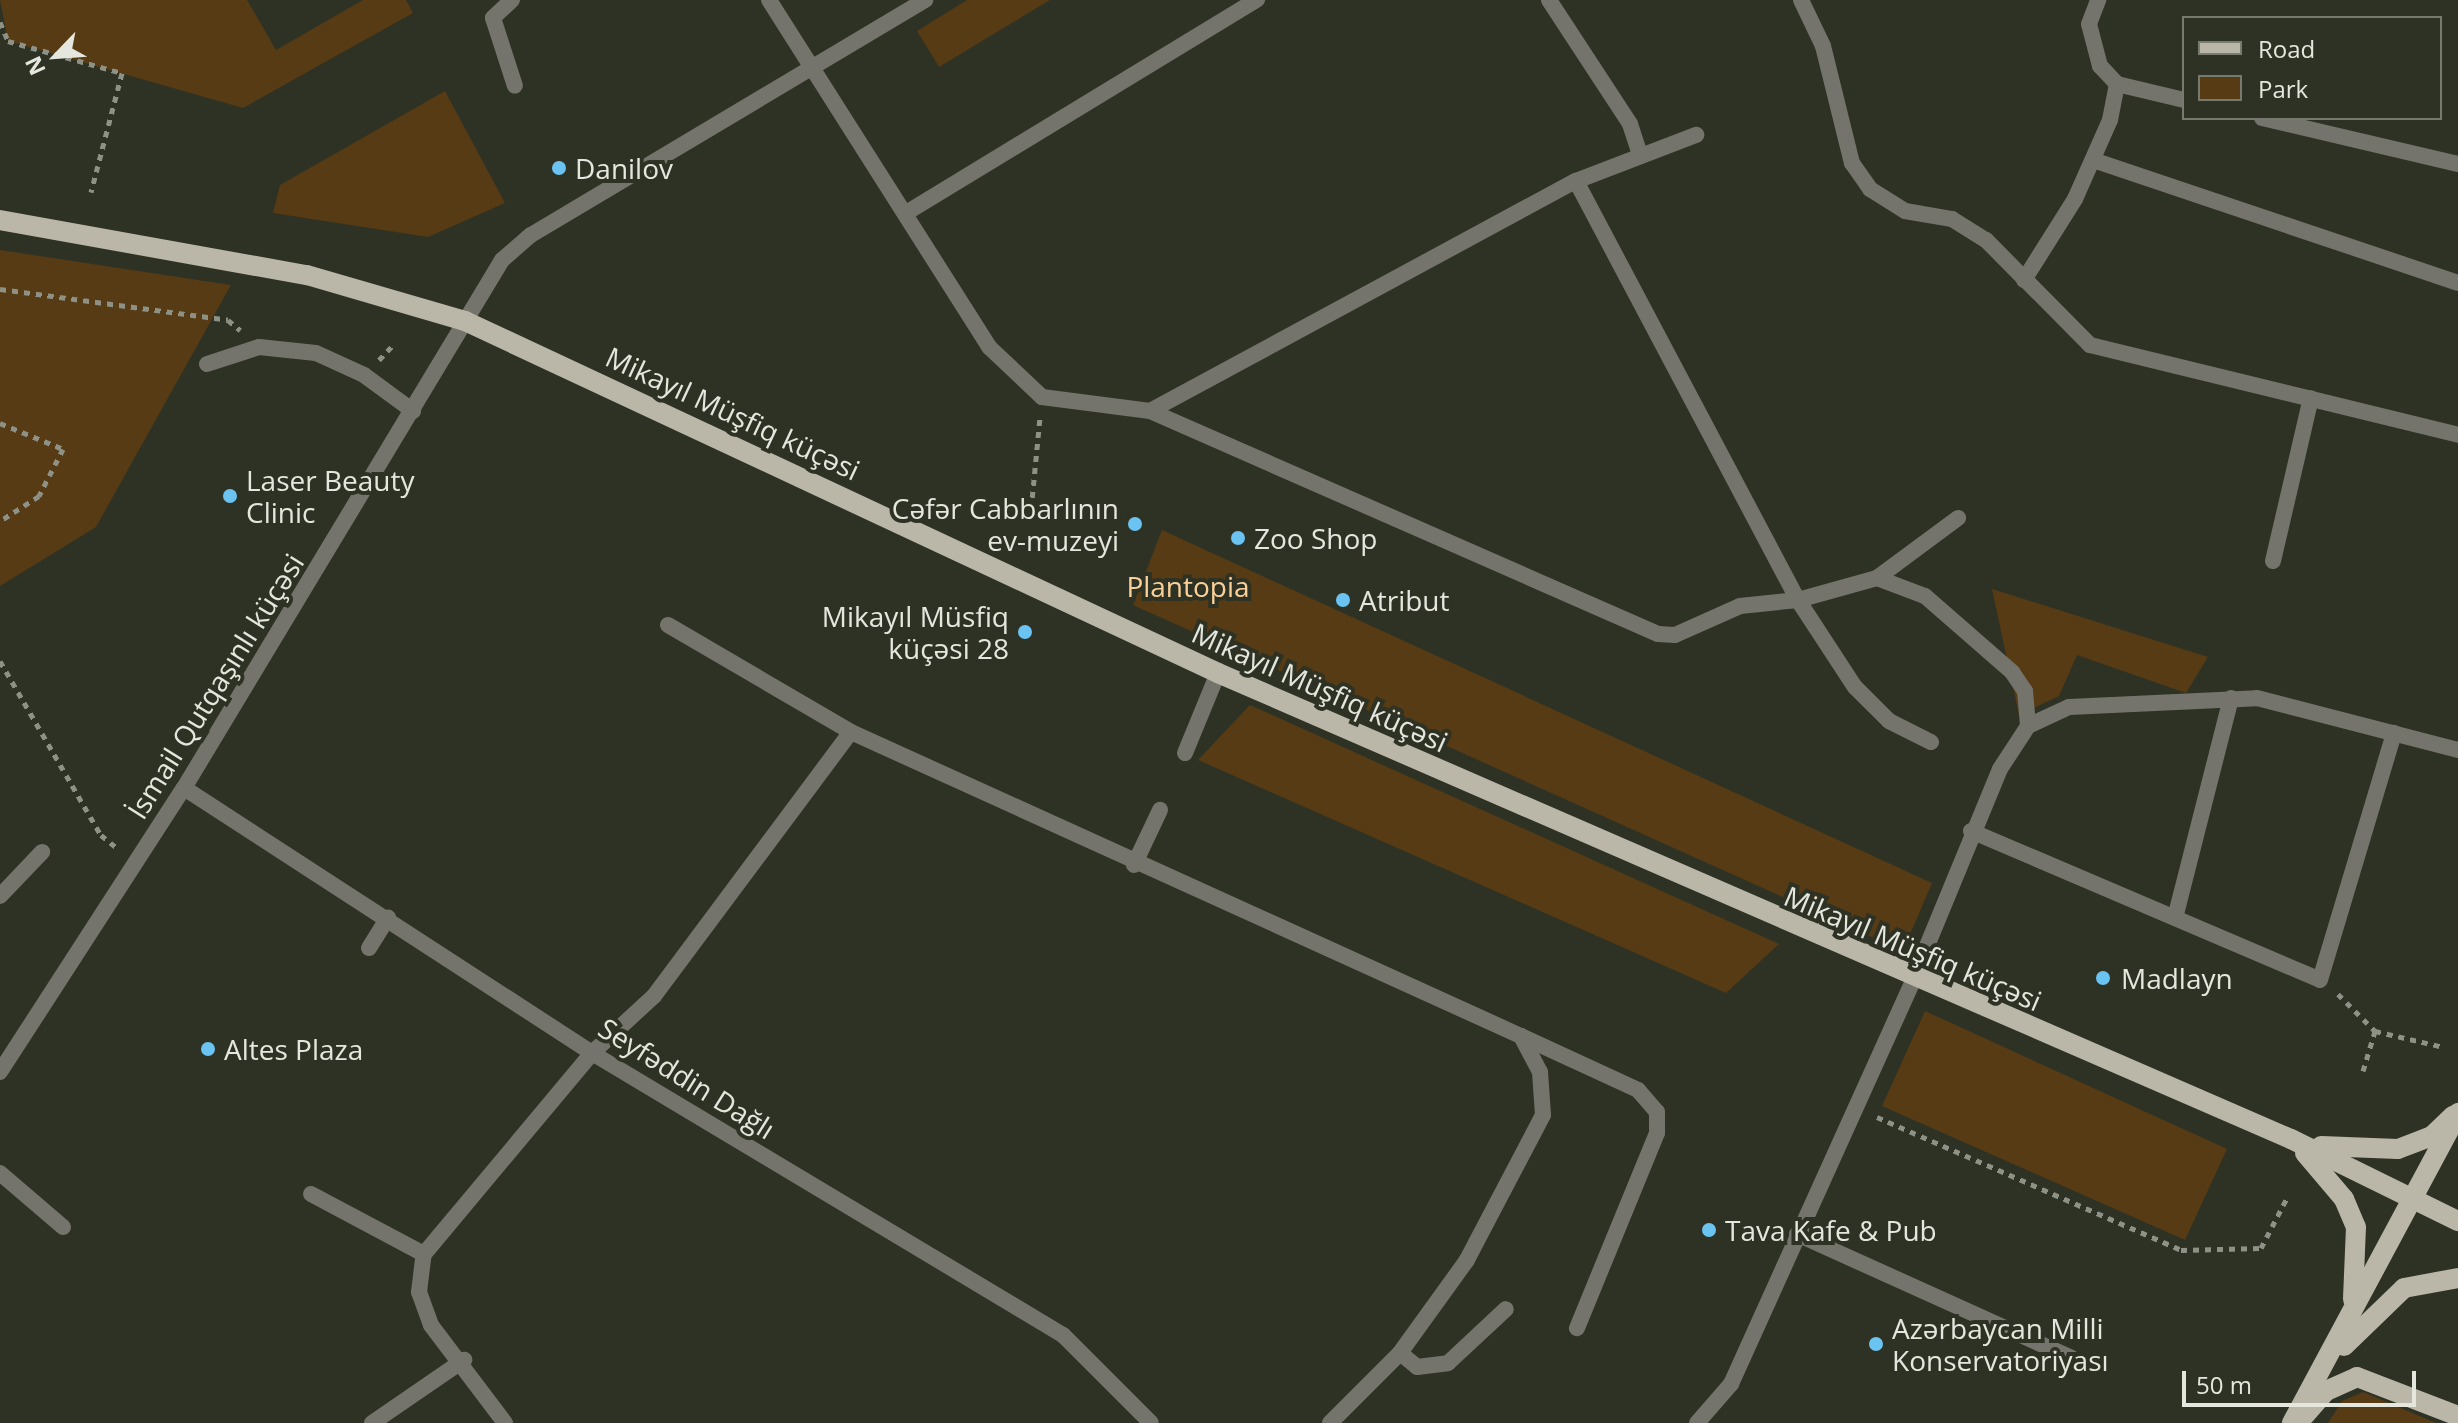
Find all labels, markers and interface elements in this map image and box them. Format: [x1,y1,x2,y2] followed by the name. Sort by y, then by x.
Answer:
[16,16,96,96] north arrow
[2182,16,2442,120] legend
[2258,32,2315,65] text: Road
[17,52,52,81] text: N
[2258,72,2308,105] text: Park
[575,151,673,185] place label: Danilov
[550,159,568,177] marker: Danilov
[601,339,865,487] street label: Mikayıl Müşfiq küçəsi
[246,463,415,529] place label: Laser Beauty Clinic
[221,487,239,505] marker: Laser Beauty Clinic
[892,491,1119,557] place label: Cəfər Cabbarlının ev-muzeyi
[1126,515,1144,533] marker: Cəfər Cabbarlının ev-muzeyi
[1254,521,1377,555] place label: Zoo Shop
[1229,529,1247,547] marker: Zoo Shop
[120,547,310,825] street label: İsmail Qutqaşınlı küçəsi
[1126,569,1250,603] park label: Plantopia
[1359,583,1449,617] place label: Atribut
[1334,591,1352,609] marker: Atribut
[822,599,1009,665] place label: Mikayıl Müsfiq küçəsi 28
[1187,616,1453,758] street label: Mikayıl Müşfiq küçəsi
[1016,623,1034,641] marker: Mikayıl Müsfiq küçəsi 28
[1779,879,2047,1017] street label: Mikayıl Müşfiq küçəsi
[2121,961,2233,995] place label: Madlayn
[2092,967,2114,989] marker: Madlayn
[593,1010,781,1146] street label: Seyfəddin Dağlı
[224,1032,363,1066] place label: Altes Plaza
[199,1040,217,1058] marker: Altes Plaza
[1725,1213,1937,1247] place label: Tava Kafe & Pub
[1700,1221,1718,1239] marker: Tava Kafe & Pub
[1892,1311,2109,1377] place label: Azərbaycan Milli Konservatoriyası
[1867,1335,1885,1353] marker: Azərbaycan Milli Konservatoriyası
[2186,1355,2420,1405] scale bar
[2196,1368,2252,1401] text: 50 m

